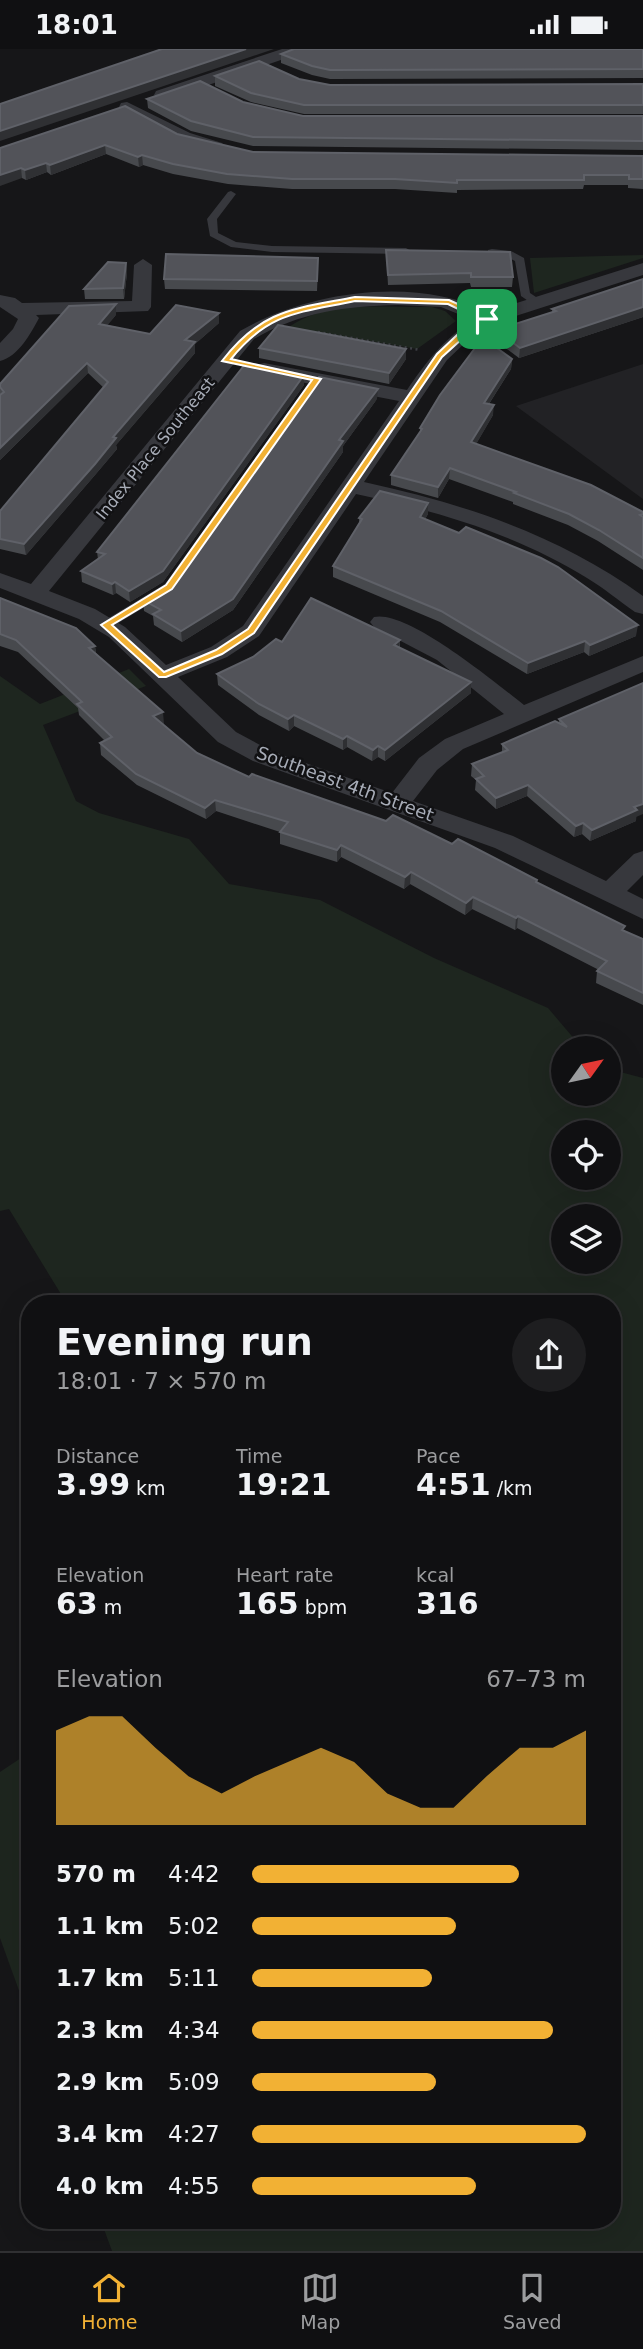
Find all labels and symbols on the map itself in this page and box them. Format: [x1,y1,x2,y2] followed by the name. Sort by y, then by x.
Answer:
[457,289,517,349] pin
[92,373,219,523] street label: Index Place Southeast
[254,742,437,825] street label: Southeast 4th Street
[551,1036,621,1106] north arrow

